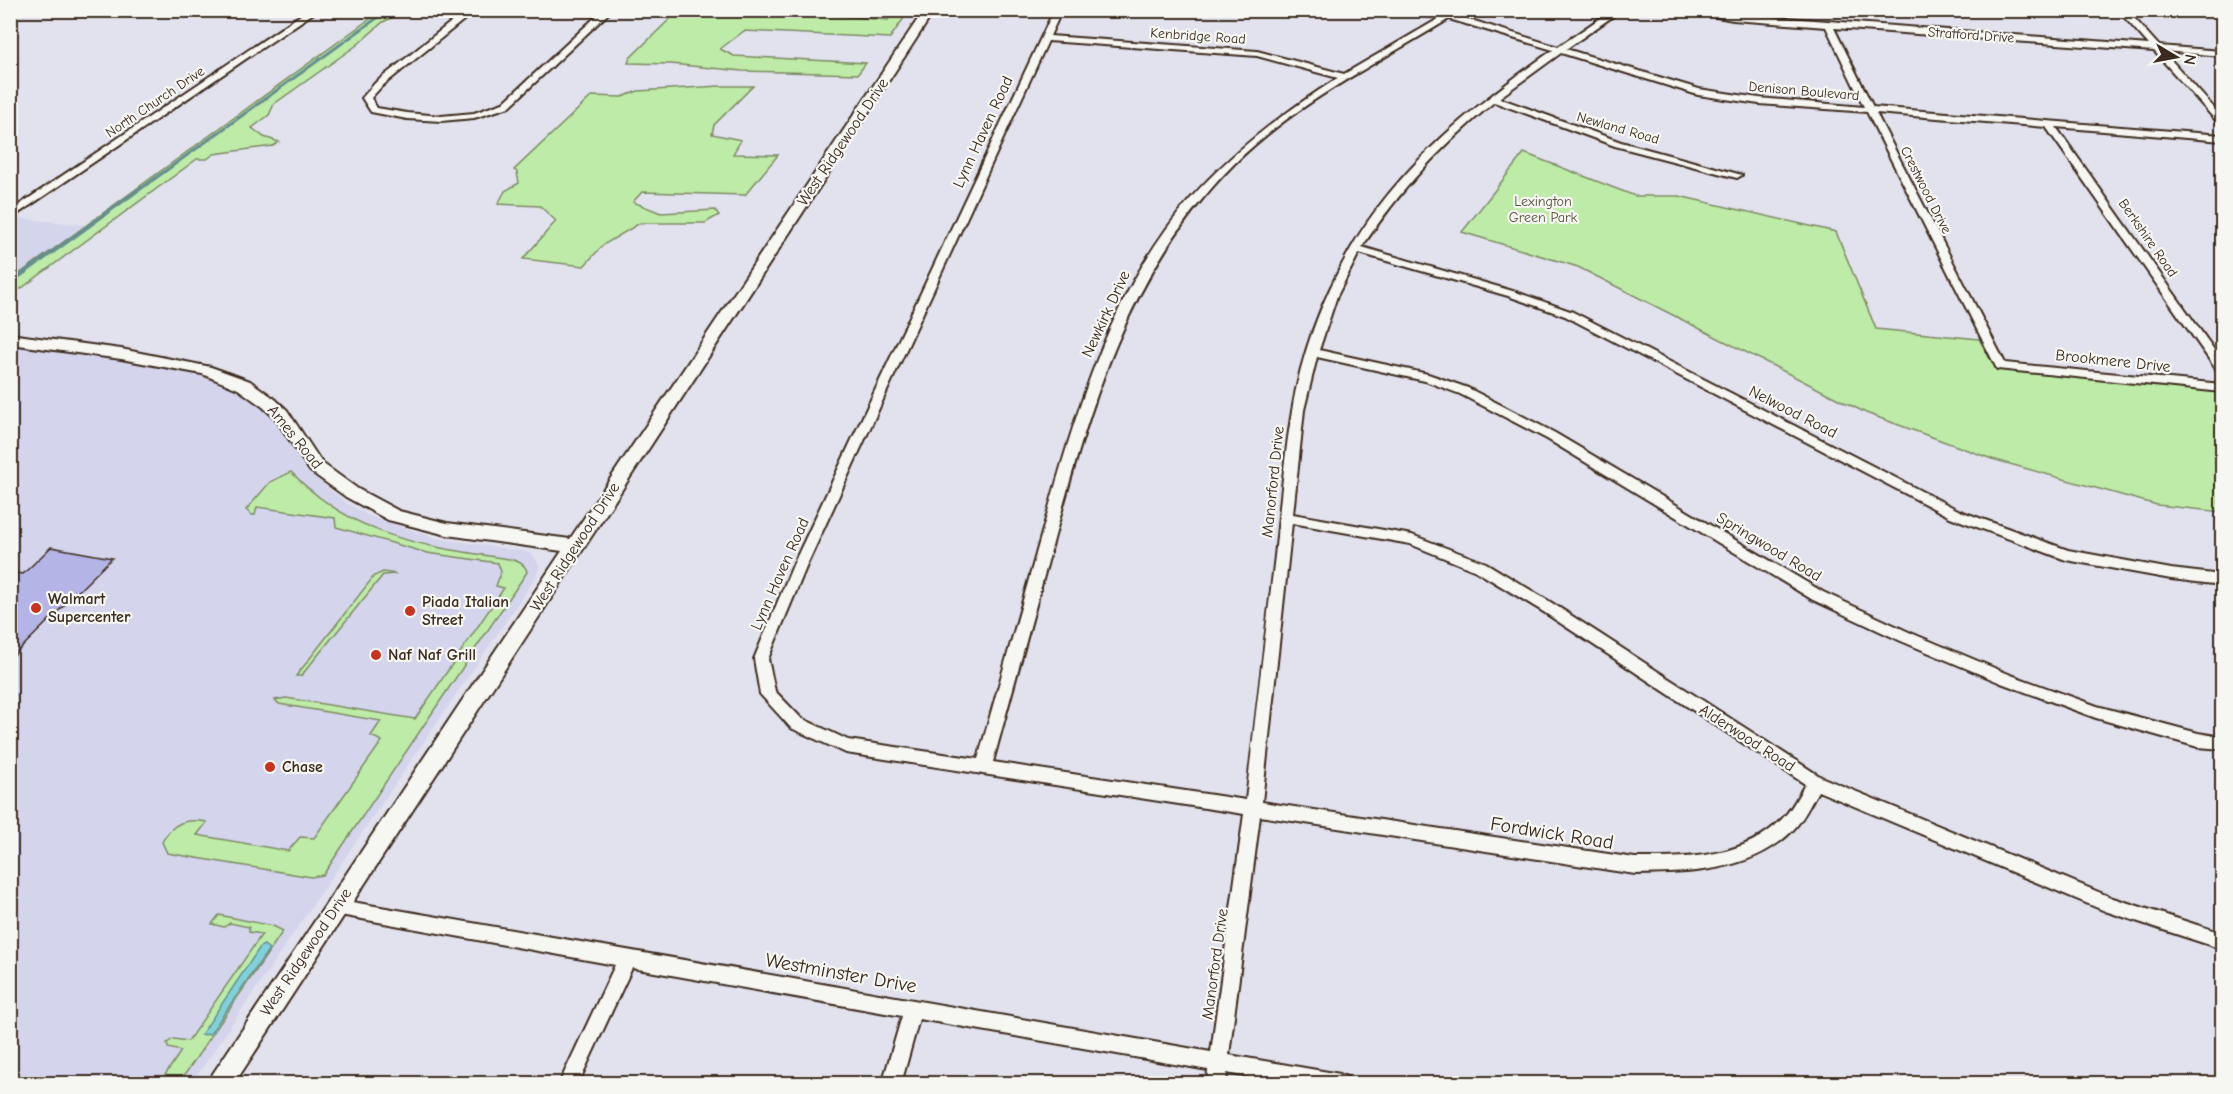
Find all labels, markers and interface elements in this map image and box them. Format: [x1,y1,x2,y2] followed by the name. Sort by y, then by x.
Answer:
[1927,23,2015,47] street label: Stratford Drive
[1150,24,1246,48] street label: Kenbridge Road
[2146,27,2206,87] north arrow
[2180,53,2200,66] text: N
[102,63,208,141] street label: North Church Drive
[949,73,1017,191] street label: Lynn Haven Road
[794,75,892,209] street label: West Ridgewood Drive
[1748,78,1860,104] street label: Denison Boulevard
[1575,108,1661,148] street label: Newland Road
[1897,143,1955,237] street label: Crestwood Drive
[1509,193,1578,226] park label: Lexington Green Park
[2115,196,2181,280] street label: Berkshire Road
[1078,268,1134,360] street label: Newkirk Drive
[2054,346,2172,376] street label: Brookmere Drive
[1746,382,1840,442] street label: Nelwood Road
[264,401,326,473] street label: Ames Road
[1258,425,1288,539] street label: Manorford Drive
[527,479,623,615] street label: West Ridgewood Drive
[1713,509,1825,585] street label: Springwood Road
[747,515,813,633] street label: Lynn Haven Road
[48,590,131,626] place label: Walmart Supercenter
[422,593,509,629] place label: Piada Italian Street
[29,601,43,615] marker: Walmart Supercenter
[403,604,417,618] marker: Piada Italian Street
[388,646,476,664] place label: Naf Naf Grill
[369,648,383,662] marker: Naf Naf Grill
[1696,700,1798,776] street label: Alderwood Road
[282,758,323,776] place label: Chase
[263,760,277,774] marker: Chase
[1489,812,1615,854] street label: Fordwick Road
[257,885,355,1019] street label: West Ridgewood Drive
[1198,907,1232,1021] street label: Manorford Drive
[764,948,918,998] street label: Westminster Drive

